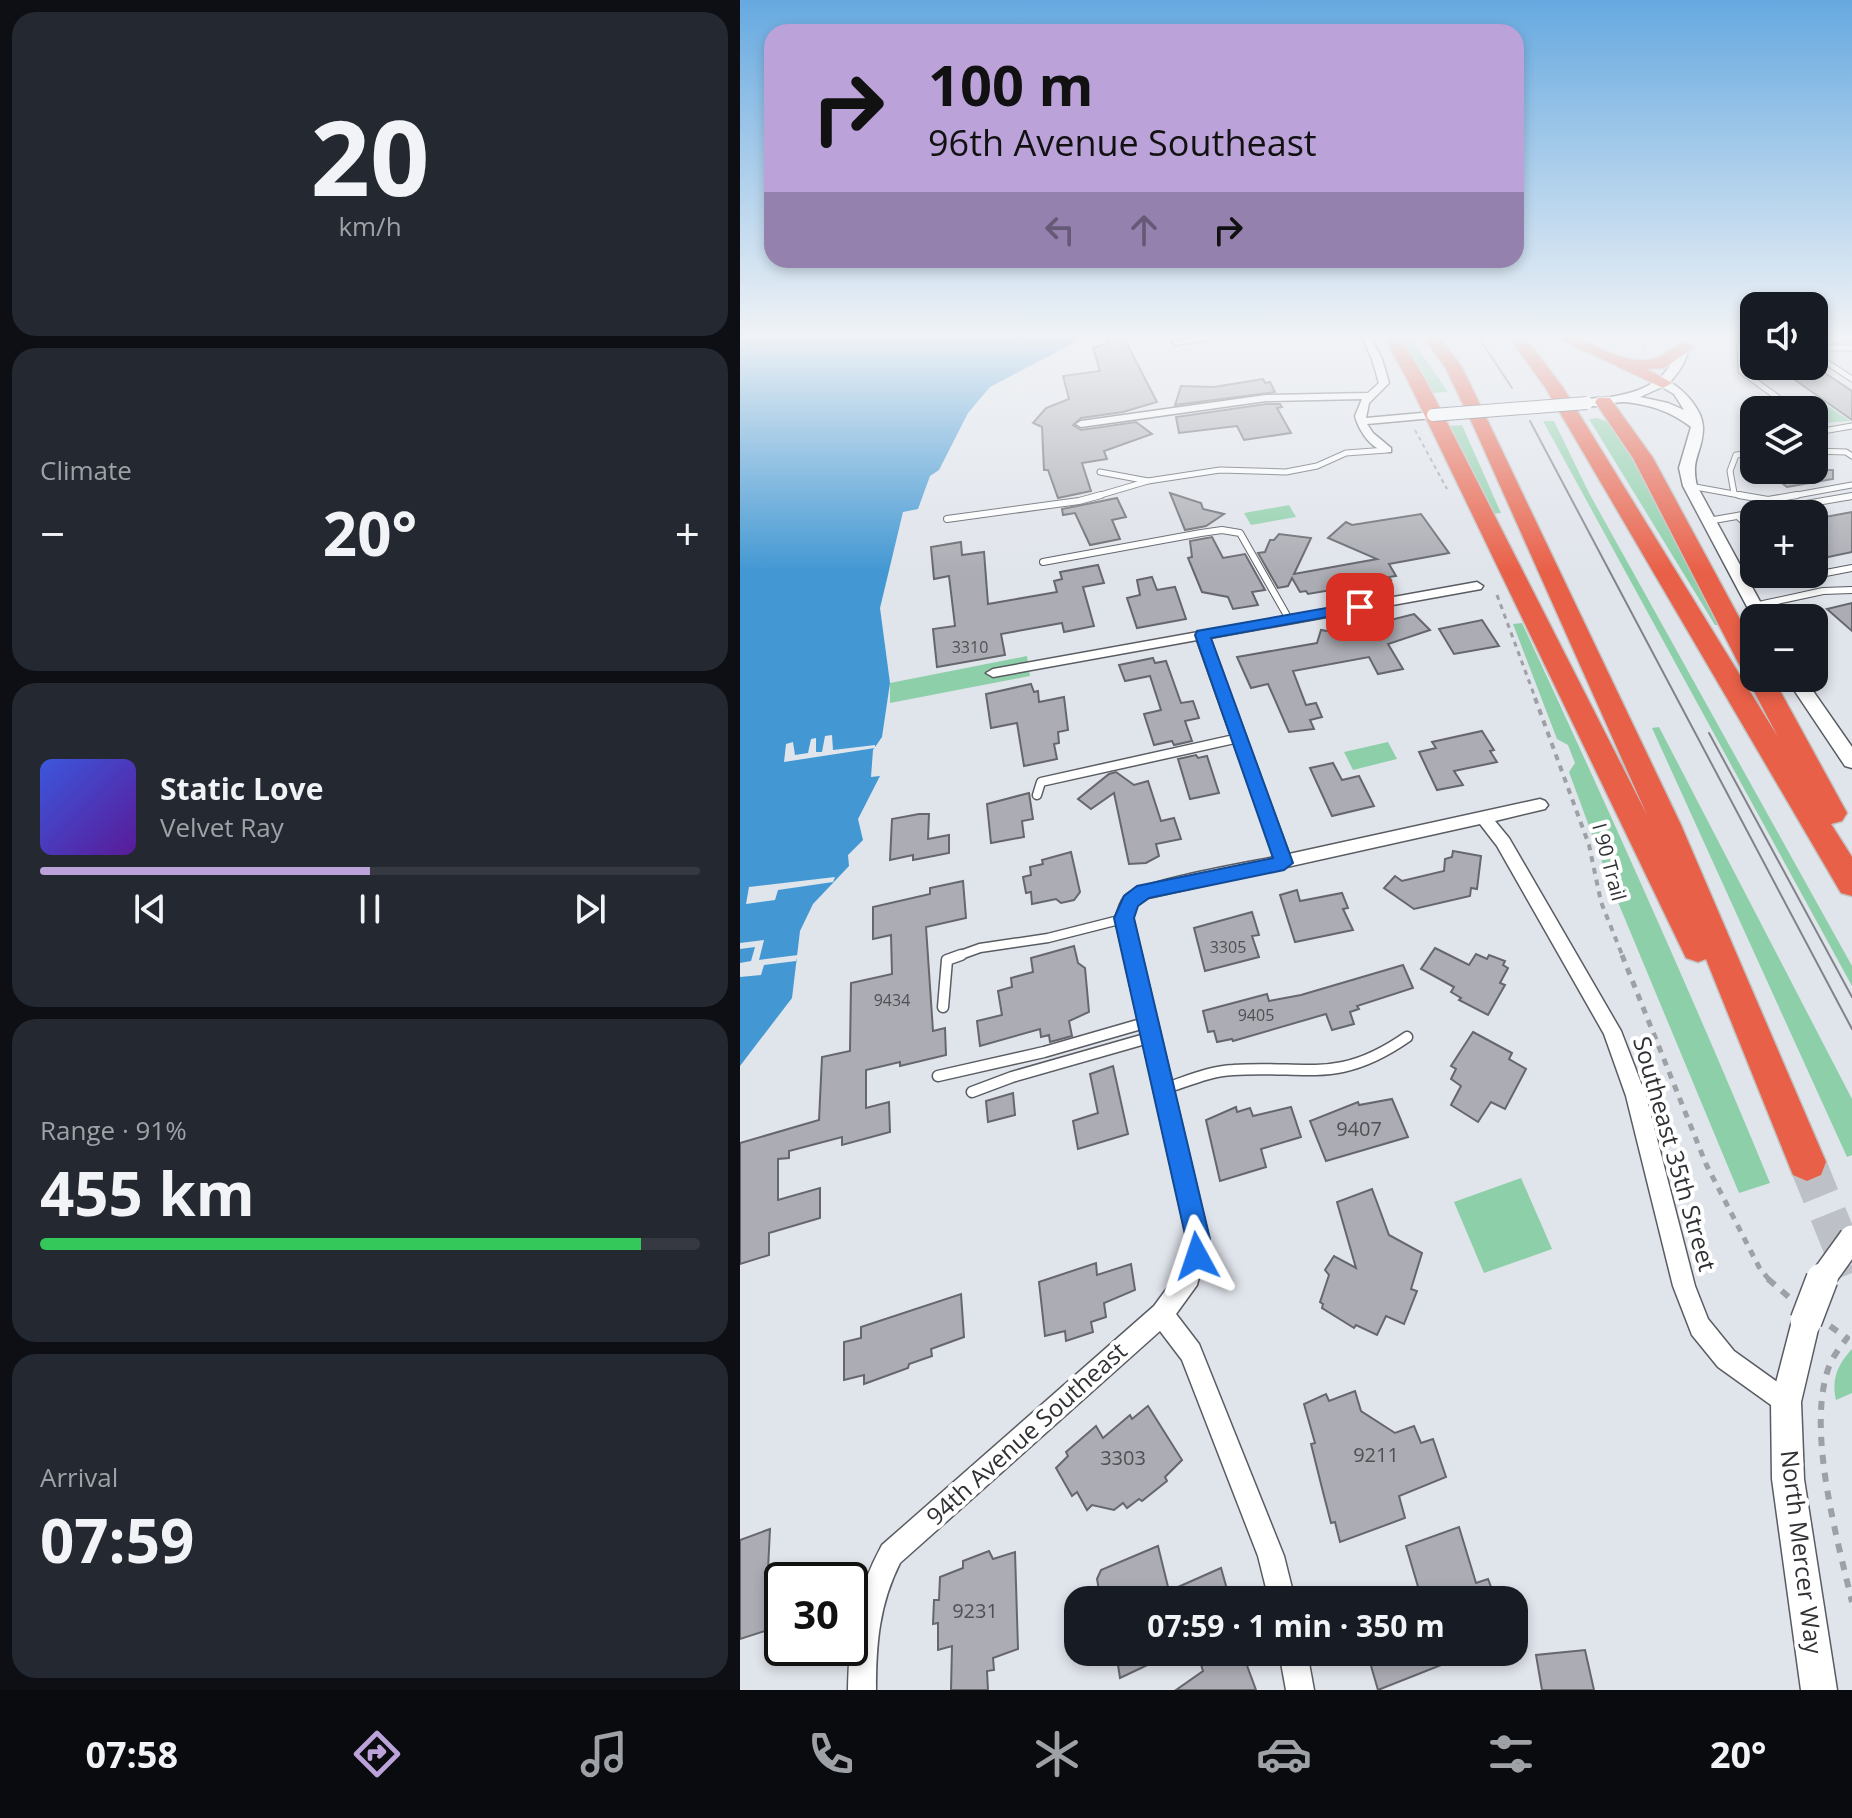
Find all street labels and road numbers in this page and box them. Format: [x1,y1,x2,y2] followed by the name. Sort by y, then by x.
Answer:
[1586,820,1633,904] street label: I 90 Trail
[1626,1032,1725,1275] street label: Southeast 35th Street
[919,1334,1133,1532] street label: 94th Avenue Southeast
[1774,1448,1831,1657] street label: North Mercer Way

